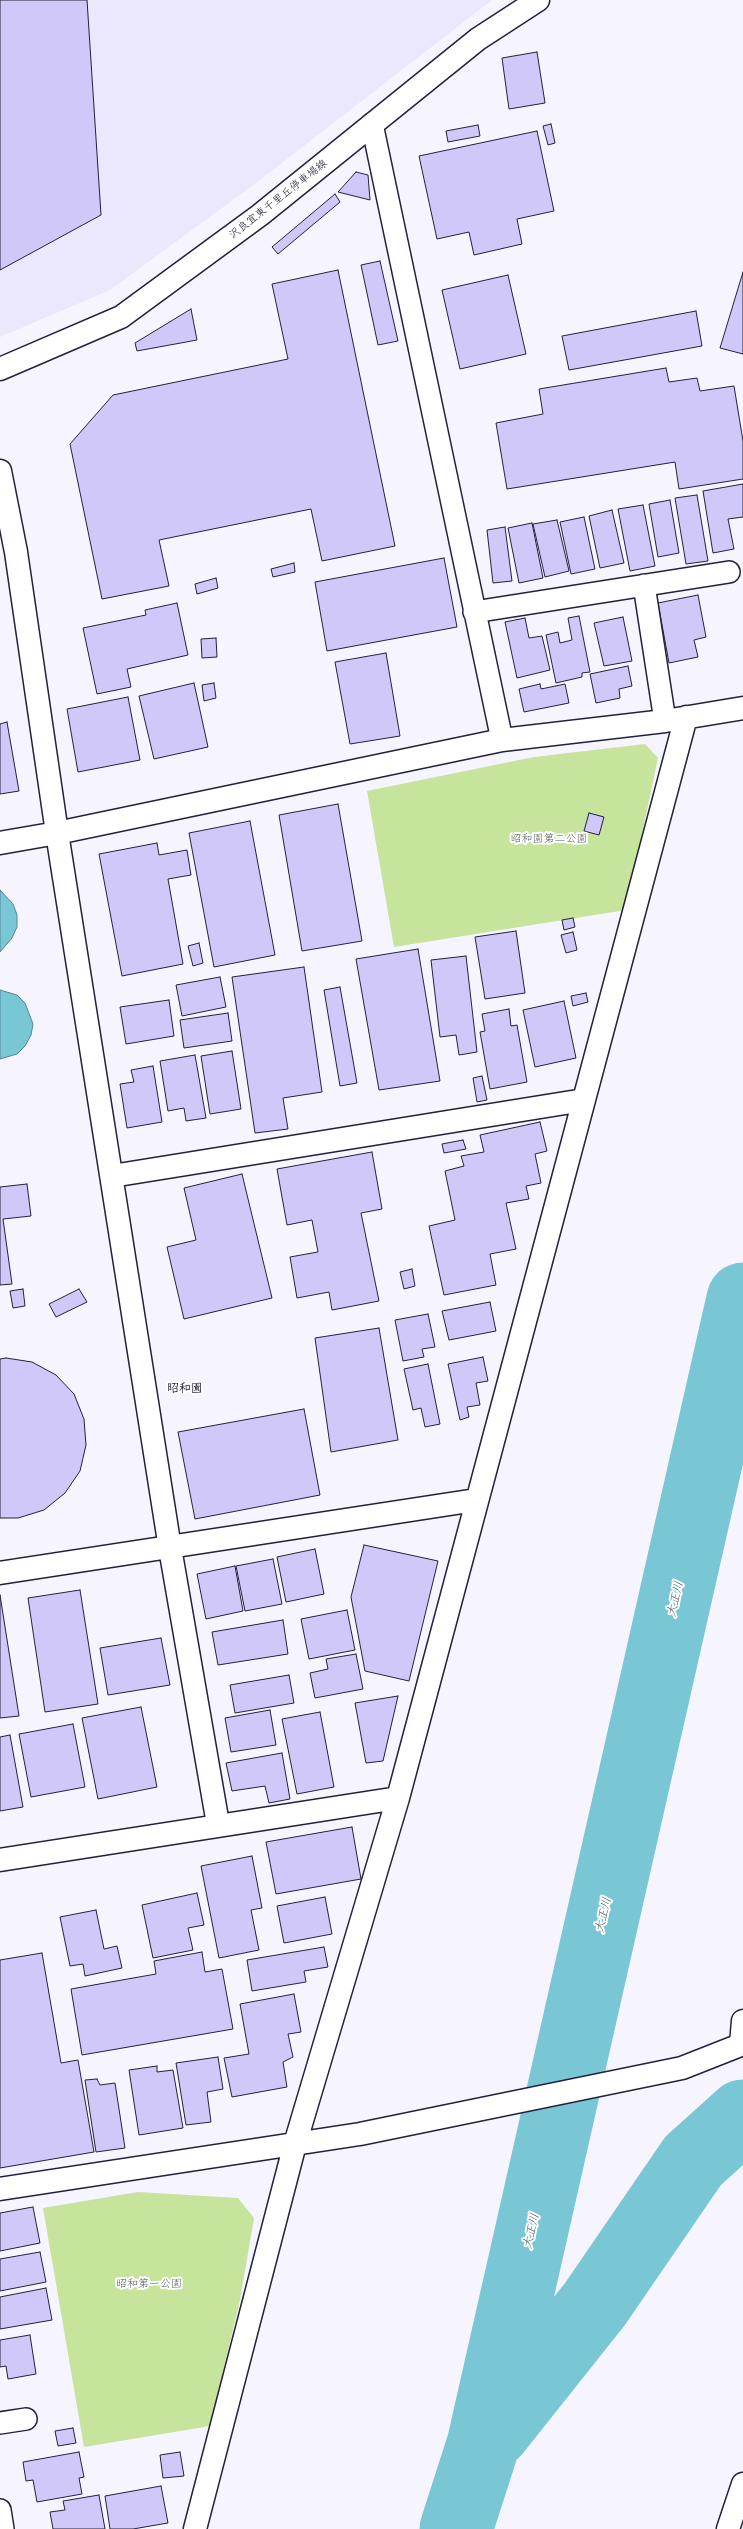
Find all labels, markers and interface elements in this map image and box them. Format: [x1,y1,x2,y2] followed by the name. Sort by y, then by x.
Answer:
[226,157,330,241] street label: 沢良宜東千里丘停車場線
[511,832,587,846] park label: 昭和園第二公園
[167,1381,203,1395] district label: 昭和園
[664,1580,686,1618] water label: 大正川
[592,1896,614,1934] water label: 大正川
[520,2212,542,2250] water label: 大正川
[116,2277,182,2291] park label: 昭和第一公園

